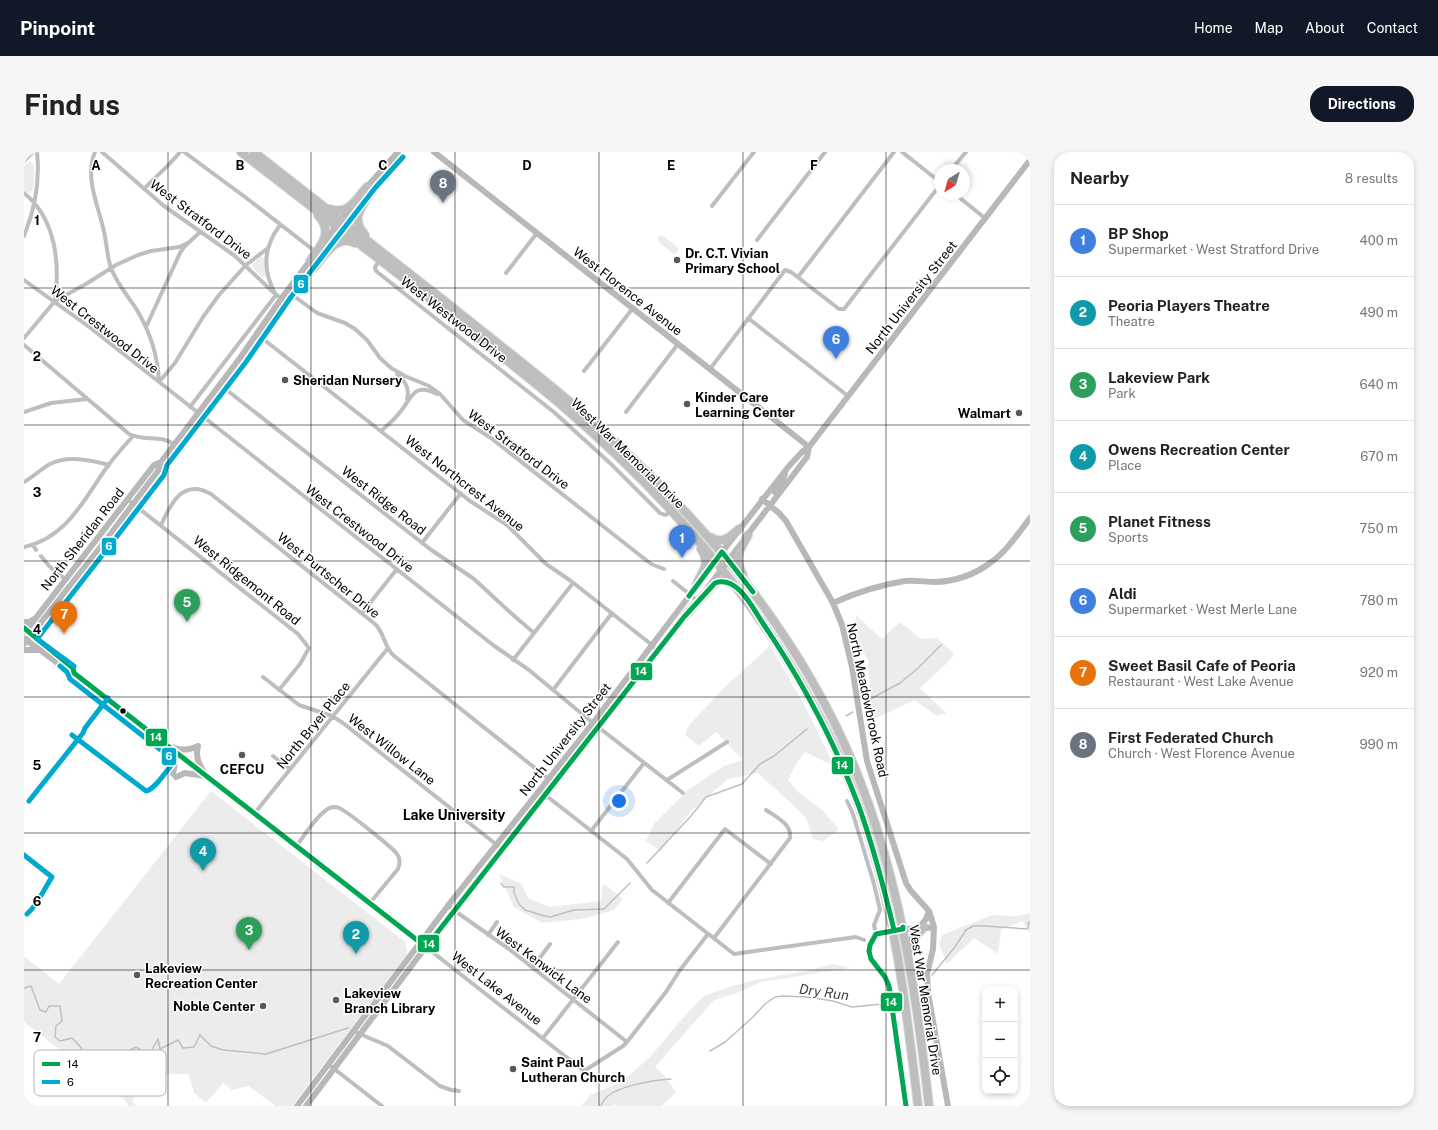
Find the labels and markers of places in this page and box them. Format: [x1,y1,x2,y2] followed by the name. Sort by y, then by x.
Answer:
[430,170,456,203] pin: 8
[685,246,780,276] place label: Dr. C.T. Vivian Primary School
[672,255,682,265] marker: Dr. C.T. Vivian Primary School
[823,326,849,359] pin: 6
[293,373,403,388] place label: Sheridan Nursery
[280,375,290,385] marker: Sheridan Nursery
[695,390,796,420] place label: Kinder Care Learning Center
[682,399,692,409] marker: Kinder Care Learning Center
[958,406,1011,421] place label: Walmart
[1014,408,1024,418] marker: Walmart
[669,525,695,558] pin: 1
[174,589,200,622] pin: 5
[51,601,77,634] pin: 7
[118,706,128,716] unlabelled marker
[237,750,247,760] marker: CEFCU
[220,762,264,777] place label: CEFCU
[190,838,216,871] pin: 4
[236,917,262,950] pin: 3
[343,921,369,954] pin: 2
[145,961,258,991] place label: Lakeview Recreation Center
[132,970,142,980] marker: Lakeview Recreation Center
[344,986,436,1016] place label: Lakeview Branch Library
[331,995,341,1005] marker: Lakeview Branch Library
[173,999,256,1014] place label: Noble Center
[258,1001,268,1011] marker: Noble Center
[521,1055,625,1085] place label: Saint Paul Lutheran Church
[508,1064,518,1074] marker: Saint Paul Lutheran Church

